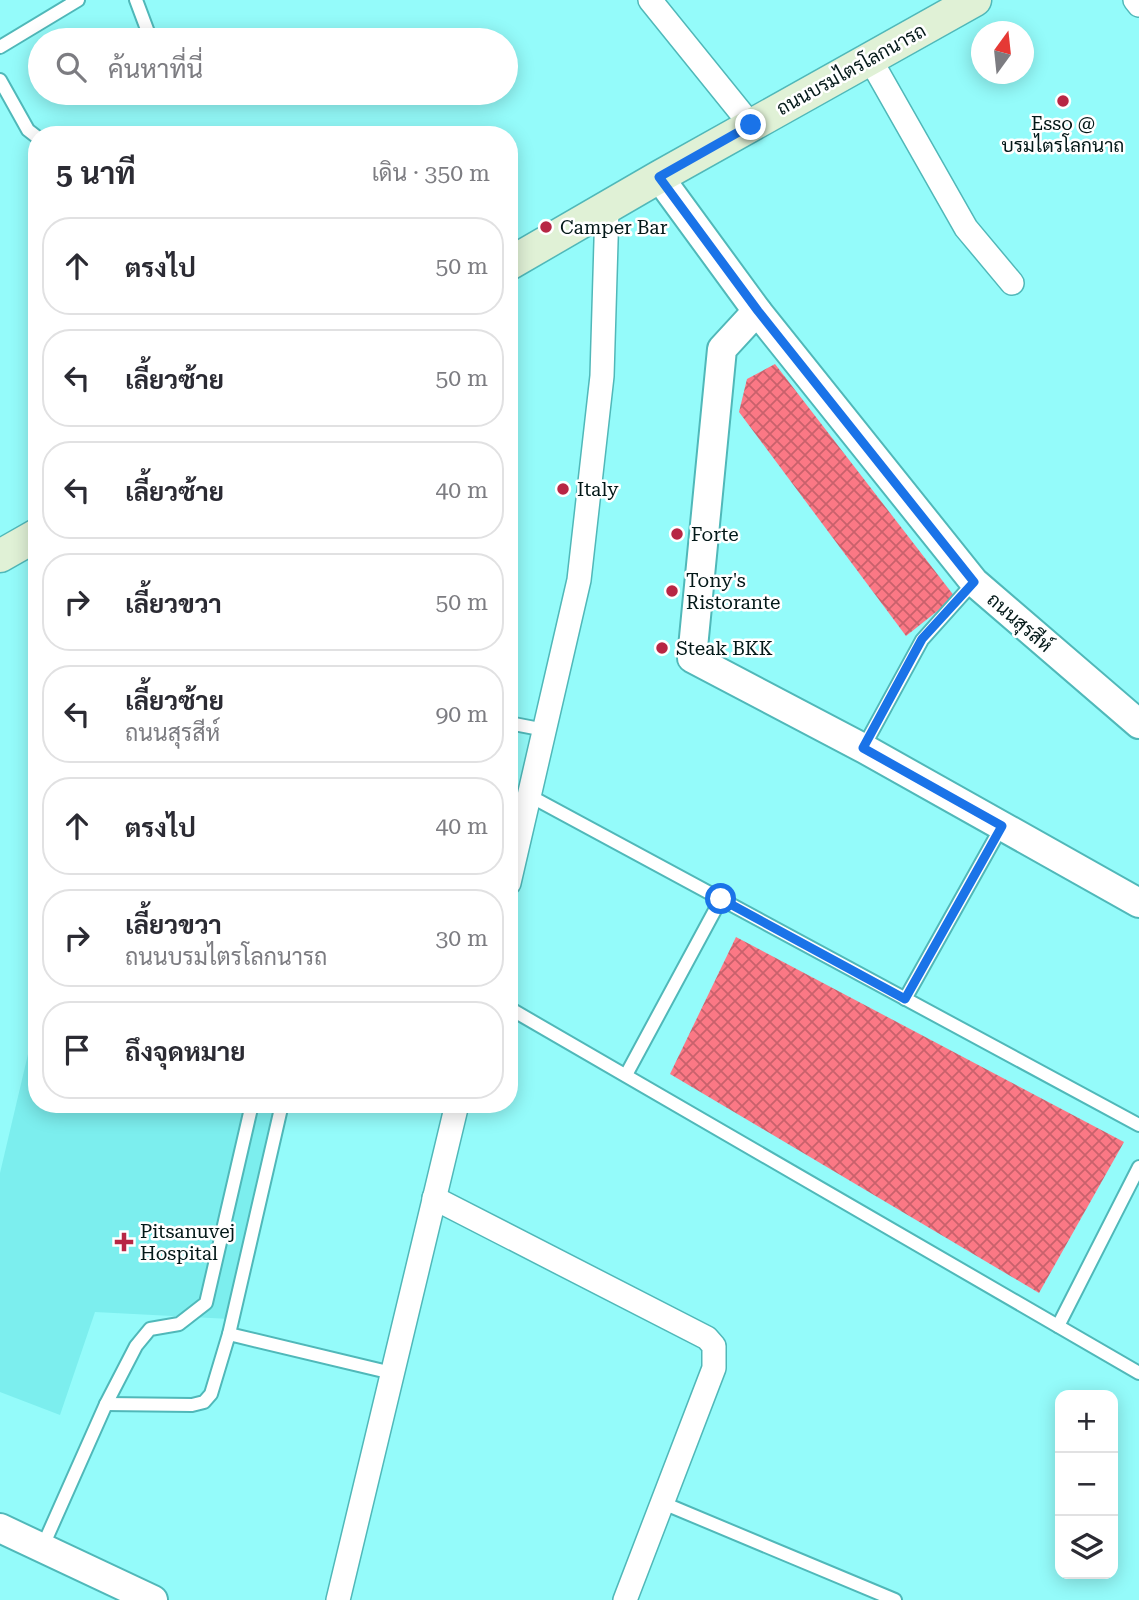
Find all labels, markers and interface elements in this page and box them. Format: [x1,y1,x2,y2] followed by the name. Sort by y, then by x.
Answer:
[772,18,930,120] street label: ถนนบรมไตรโลกนารถ
[971,21,1034,84] north arrow
[28,28,518,105] search box
[52,48,90,86] icon: search
[108,54,203,84] text: ค้นหาที่นี่
[1055,93,1071,109] marker: Esso @ บรมไตรโลกนาถ
[735,109,766,140] route end
[1002,112,1124,157] place label: Esso @ บรมไตรโลกนาถ
[56,156,136,191] text: 5 นาที
[372,160,490,187] text: เดิน · 350 m
[560,216,668,239] place label: Camper Bar
[538,219,554,235] marker: Camper Bar
[58,247,96,285] icon: ahead
[125,253,196,283] text: ตรงไป
[435,253,488,280] text: 50 m
[58,359,96,397] icon: left
[125,365,224,395] text: เลี้ยวซ้าย
[435,365,488,392] text: 50 m
[58,471,96,509] icon: left
[125,477,224,507] text: เลี้ยวซ้าย
[435,477,488,504] text: 40 m
[577,478,619,501] place label: Italy
[555,481,571,497] marker: Italy
[691,523,739,546] place label: Forte
[669,526,685,542] marker: Forte
[686,569,780,614] place label: Tony's Ristorante
[58,583,96,621] icon: right
[664,583,680,599] marker: Tony's Ristorante
[982,587,1058,658] street label: ถนนสุรสีห์
[125,589,222,619] text: เลี้ยวขวา
[435,589,488,616] text: 50 m
[676,637,773,660] place label: Steak BKK
[654,640,670,656] marker: Steak BKK
[125,686,224,716] text: เลี้ยวซ้าย
[58,695,96,733] icon: left
[435,701,488,728] text: 90 m
[125,720,220,747] text: ถนนสุรสีห์
[58,807,96,845] icon: ahead
[125,813,196,843] text: ตรงไป
[435,813,488,840] text: 40 m
[705,883,736,914] route start
[125,910,222,940] text: เลี้ยวขวา
[58,919,96,957] icon: right
[435,925,488,952] text: 30 m
[125,944,327,971] text: ถนนบรมไตรโลกนารถ
[58,1031,96,1069] icon: arrive
[125,1037,246,1067] text: ถึงจุดหมาย
[140,1220,235,1265] place label: Pitsanuvej Hospital
[114,1232,134,1252] marker: Pitsanuvej Hospital
[1055,1390,1118,1579] map controls
[1055,1390,1118,1453] button: +
[1055,1453,1118,1516] button: −
[1055,1516,1118,1579] button: layers

